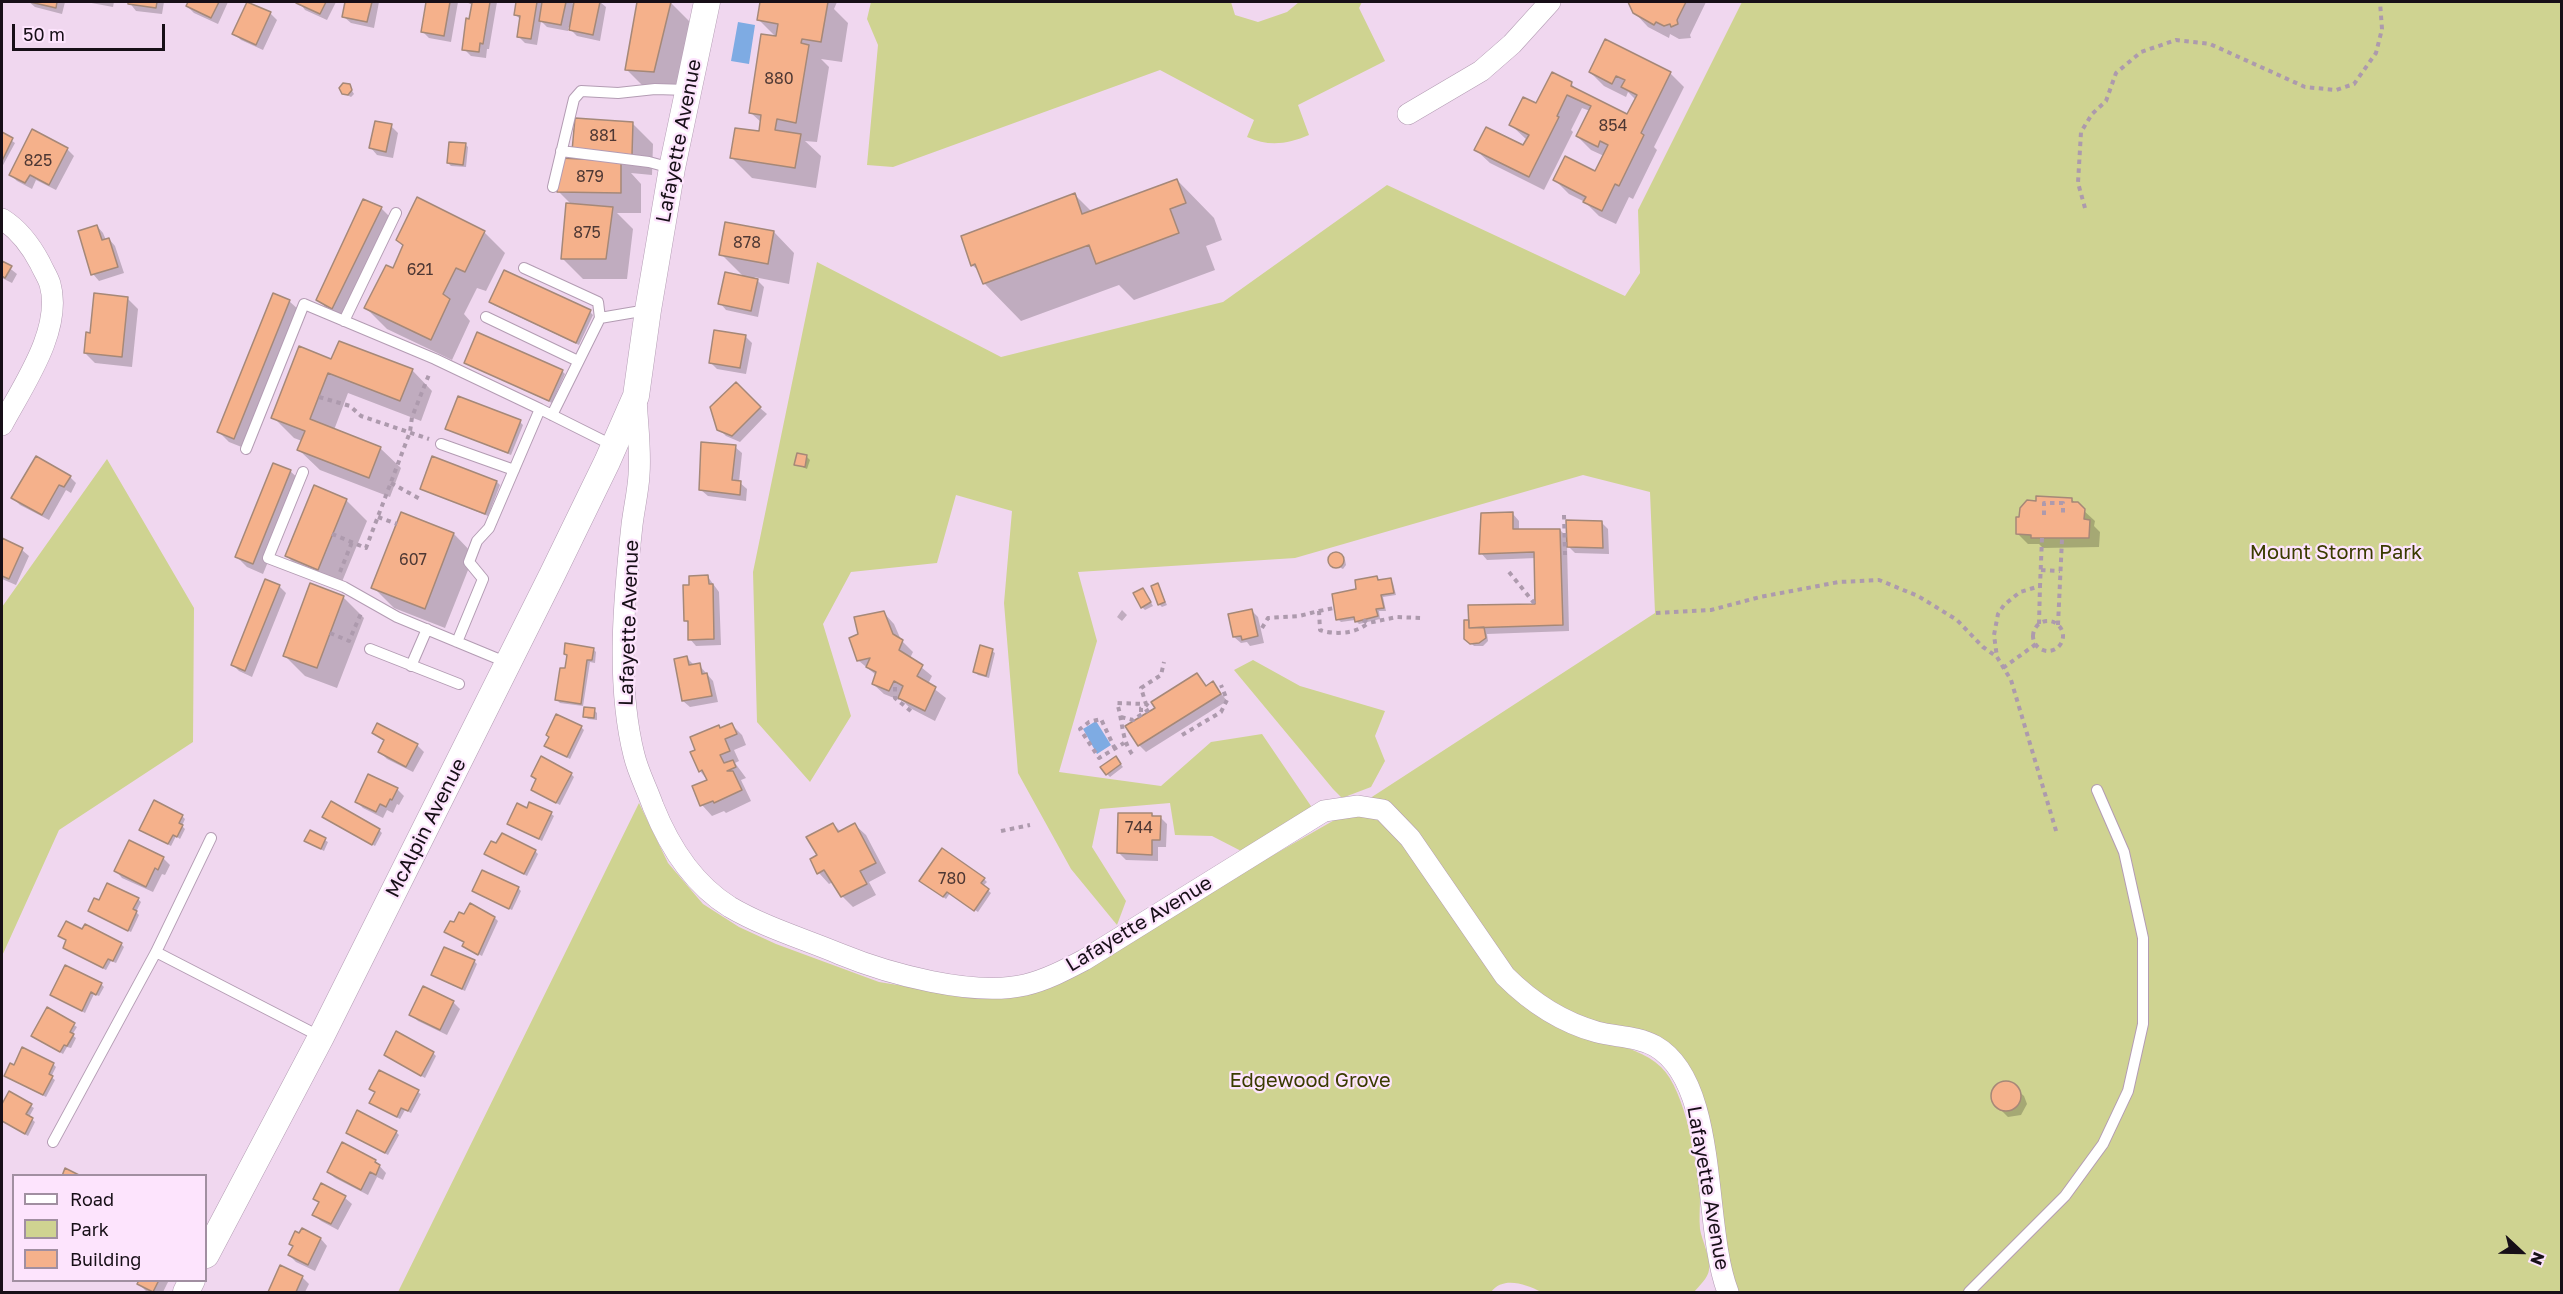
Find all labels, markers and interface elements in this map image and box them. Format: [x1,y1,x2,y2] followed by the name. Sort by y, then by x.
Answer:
[15,12,168,50] scale bar
[23,23,65,45] text: 50 m
[651,57,707,225] street label: Lafayette Avenue
[764,69,794,89] house number: 880
[1599,116,1627,136] house number: 854
[589,126,617,146] house number: 881
[24,151,52,171] house number: 825
[576,167,604,187] house number: 879
[573,223,601,243] house number: 875
[733,233,761,253] house number: 878
[407,260,433,280] house number: 621
[614,540,644,706] street label: Lafayette Avenue
[2250,541,2422,565] park label: Mount Storm Park
[399,550,427,570] house number: 607
[381,754,471,902] street label: McAlpin Avenue
[1125,818,1153,838] house number: 744
[938,869,966,889] house number: 780
[1062,871,1216,977] street label: Lafayette Avenue
[1230,1069,1390,1093] park label: Edgewood Grove
[1682,1104,1734,1272] street label: Lafayette Avenue
[12,1174,207,1282] legend
[70,1188,114,1210] text: Road
[70,1218,109,1240] text: Park
[2491,1222,2551,1282] north arrow
[70,1248,141,1270] text: Building
[2526,1249,2549,1268] text: N

